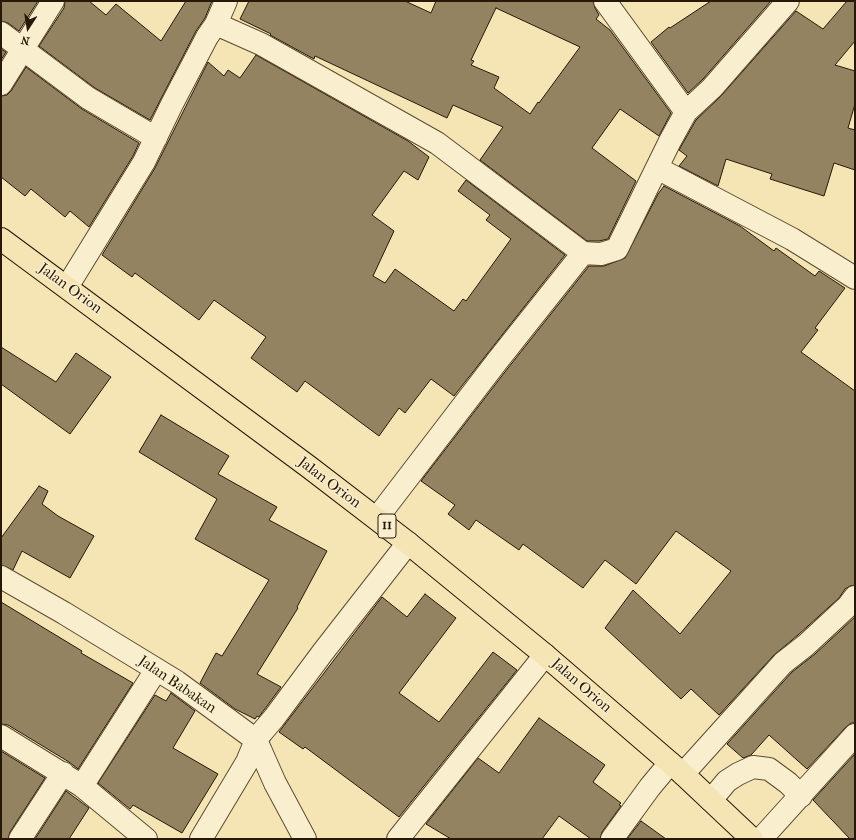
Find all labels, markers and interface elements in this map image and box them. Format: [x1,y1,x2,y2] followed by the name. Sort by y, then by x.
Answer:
[8,8,48,48] north arrow
[20,33,31,47] text: N
[35,260,105,318] street label: Jalan Orion
[294,454,364,512] street label: Jalan Orion
[378,514,396,538] road number: 11
[135,652,219,718] street label: Jalan Babakan
[547,655,615,717] street label: Jalan Orion

